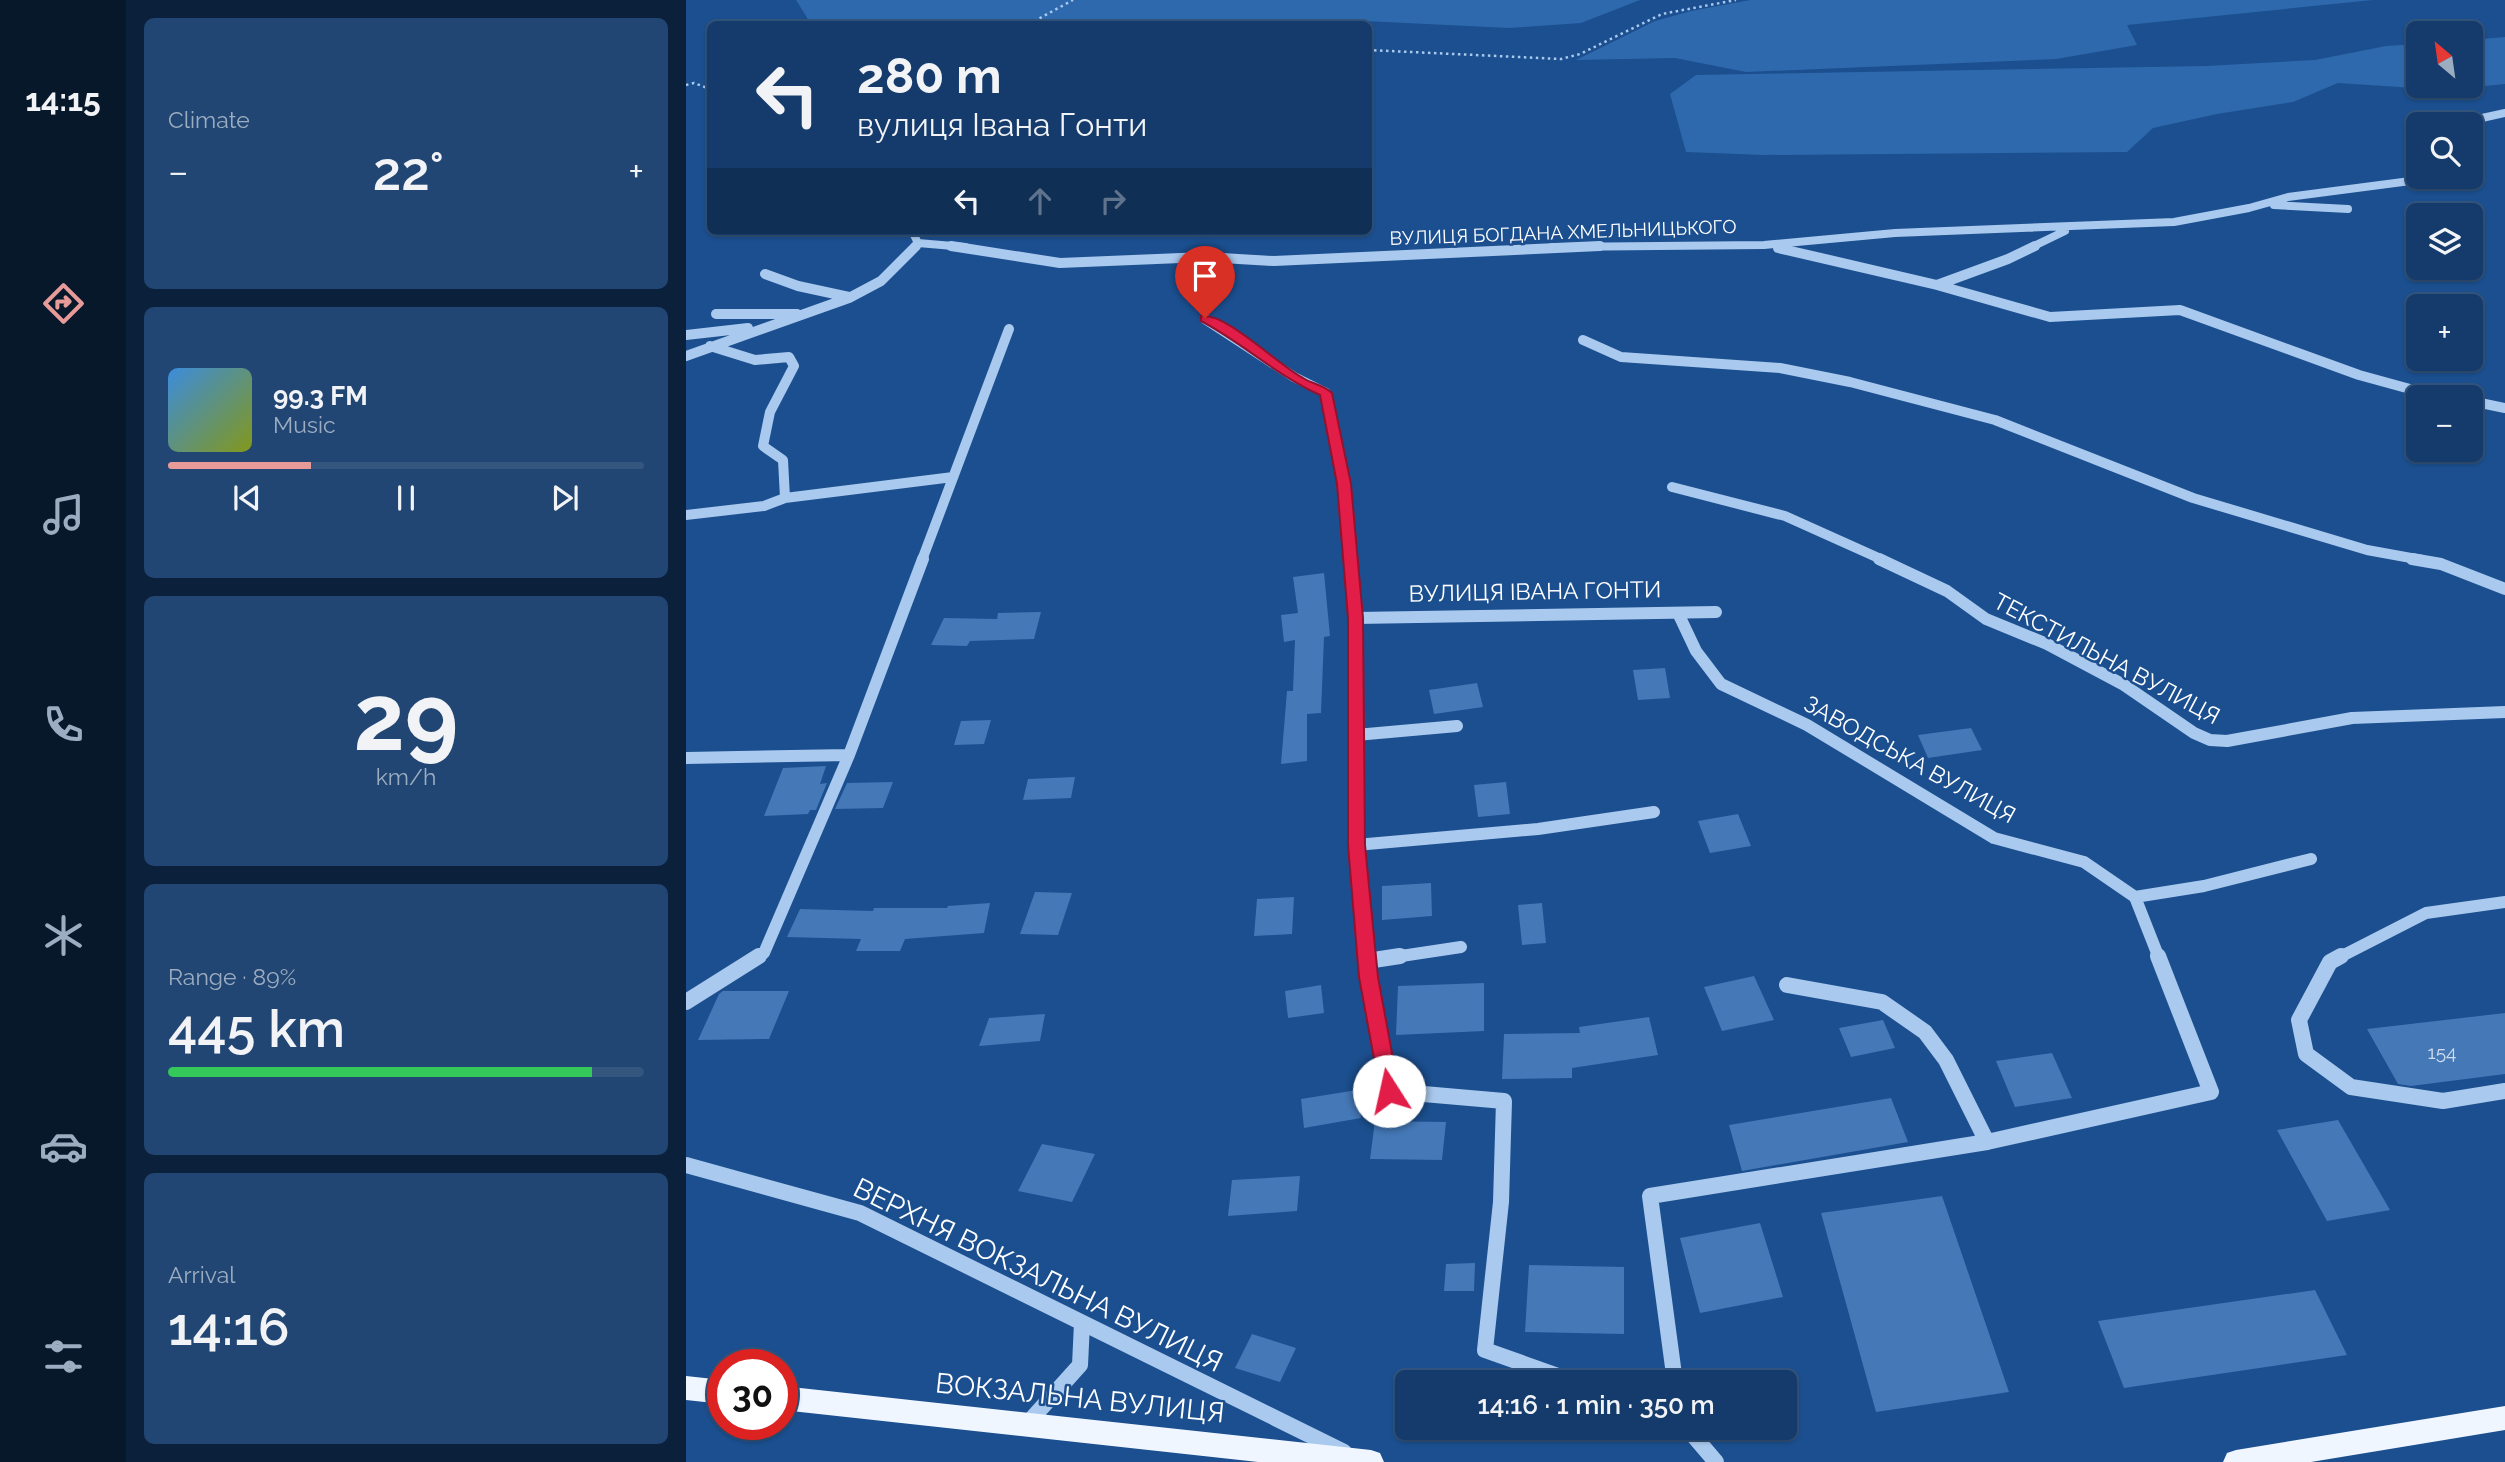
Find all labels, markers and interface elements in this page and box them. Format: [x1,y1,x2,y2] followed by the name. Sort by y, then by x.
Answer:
[2406,21,2483,98] north arrow
[2406,21,2483,462] map controls
[857,47,1002,104] text: 280 m
[742,49,833,140] icon: left
[25,81,101,118] text: 14:15
[168,106,250,133] text: Climate
[857,106,1147,143] text: вулиця Івана Гонти
[2406,112,2483,189] button: search
[373,141,444,202] text: 22°
[168,149,188,194] text: −
[628,149,644,194] text: +
[948,182,986,220] icon: left
[1021,182,1059,220] icon: ahead
[1094,182,1132,220] icon: right
[2406,203,2483,280] button: layers
[1389,215,1737,249] street label: ВУЛИЦЯ БОГДАНА ХМЕЛЬНИЦЬКОГО
[1175,246,1235,318] pin
[1186,257,1224,295] icon: arrive
[39,279,88,328] icon: directions
[2406,294,2483,371] button: +
[273,381,368,411] text: 99.3 FM
[2406,385,2483,462] button: −
[273,411,336,438] text: Music
[228,479,266,517] icon: previous
[387,479,425,517] icon: pause
[546,479,584,517] icon: next
[39,490,88,539] icon: music
[1408,575,1662,607] street label: ВУЛИЦЯ ІВАНА ГОНТИ
[1989,587,2225,729] street label: ТЕКСТИЛЬНА ВУЛИЦЯ
[354,664,458,771] text: 29
[1799,690,2021,828] street label: ЗАВОДСЬКА ВУЛИЦЯ
[39,700,88,749] icon: phone
[376,763,436,790] text: km/h
[39,911,88,960] icon: climate
[168,963,296,990] text: Range · 89%
[168,998,345,1059] text: 445 km
[2428,1041,2456,1063] house number: 154
[1352,1054,1426,1128] position arrow
[39,1122,88,1171] icon: car
[848,1171,1228,1379] street label: ВЕРХНЯ ВОКЗАЛЬНА ВУЛИЦЯ
[168,1261,235,1288] text: Arrival
[168,1296,289,1357] text: 14:16
[39,1332,88,1381] icon: filters
[707,1349,798,1440] speed limit sign: 30
[934,1366,1226,1430] street label: ВОКЗАЛЬНА ВУЛИЦЯ
[1477,1390,1715,1420] text: 14:16 · 1 min · 350 m

